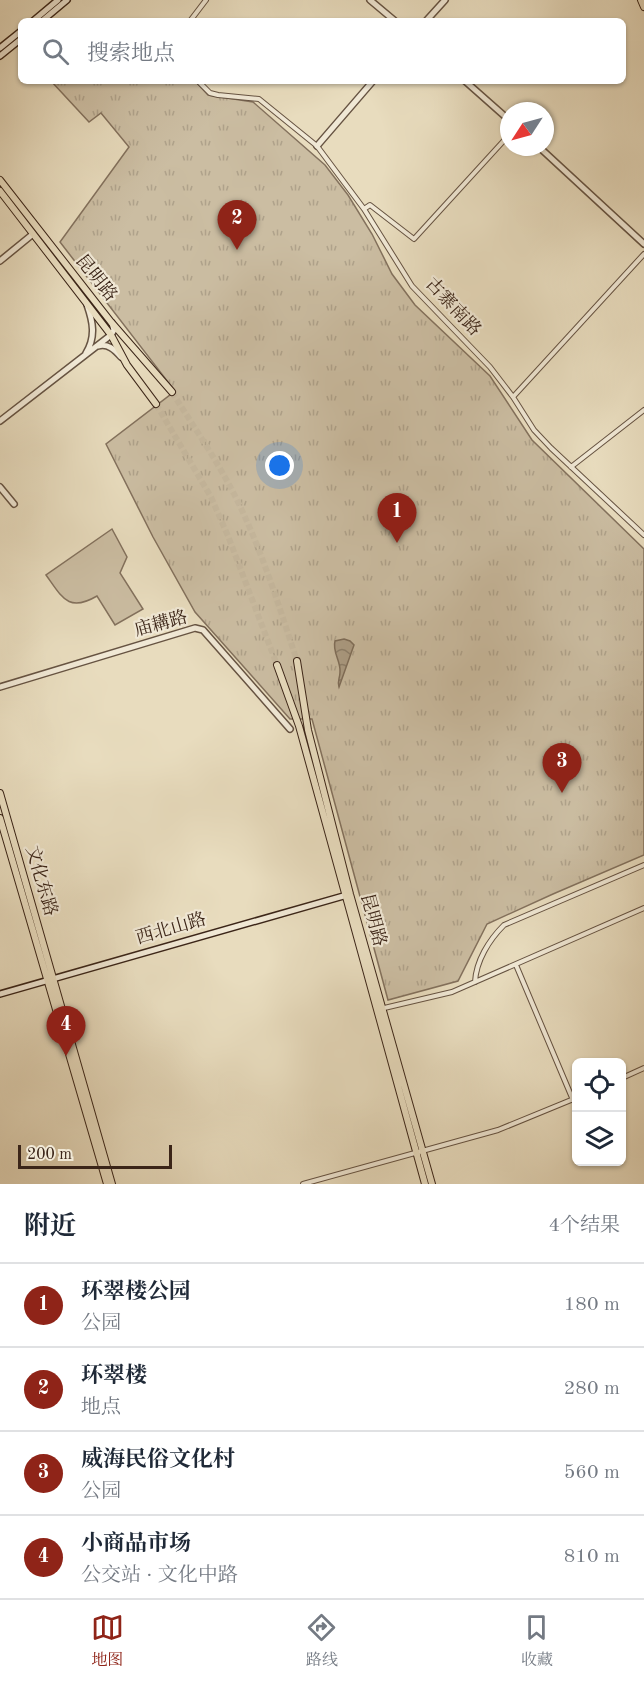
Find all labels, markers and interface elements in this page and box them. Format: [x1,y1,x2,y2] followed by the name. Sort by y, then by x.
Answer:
[18,18,626,84] search box
[39,35,72,68] icon: search
[87,43,175,65] text: 搜索地点
[500,102,554,156] north arrow
[218,200,256,250] pin: 2
[72,250,122,305] street label: 昆明路
[422,273,486,339] street label: 古寨南路
[265,451,294,480] your location
[378,494,416,543] pin: 1
[132,606,189,640] street label: 庙耩路
[542,744,582,793] pin: 3
[22,843,61,918] street label: 文化东路
[357,891,391,948] street label: 昆明路
[133,909,208,948] street label: 西北山路
[46,1006,86,1056] pin: 4
[572,1058,626,1166] map controls
[572,1058,626,1112] button: locate
[572,1112,626,1166] button: layers
[18,1142,172,1170] scale bar
[27,1147,72,1163] text: 200 m
[24,1214,76,1240] text: 附近
[548,1216,620,1236] text: 4个结果
[81,1281,191,1303] text: 环翠楼公园
[38,1295,49,1315] text: 1
[564,1295,620,1315] text: 180 m
[81,1314,121,1334] text: 公园
[81,1365,147,1387] text: 环翠楼
[38,1379,49,1399] text: 2
[564,1379,620,1399] text: 280 m
[81,1398,121,1418] text: 地点
[81,1449,235,1471] text: 威海民俗文化村
[38,1463,49,1483] text: 3
[564,1463,620,1483] text: 560 m
[81,1482,121,1502] text: 公园
[81,1533,191,1555] text: 小商品市场
[38,1547,49,1567] text: 4
[564,1547,620,1567] text: 810 m
[81,1566,238,1586] text: 公交站 · 文化中路
[91,1611,124,1671] tab: 地图
[305,1611,338,1671] tab: 路线
[520,1611,553,1671] tab: 收藏

